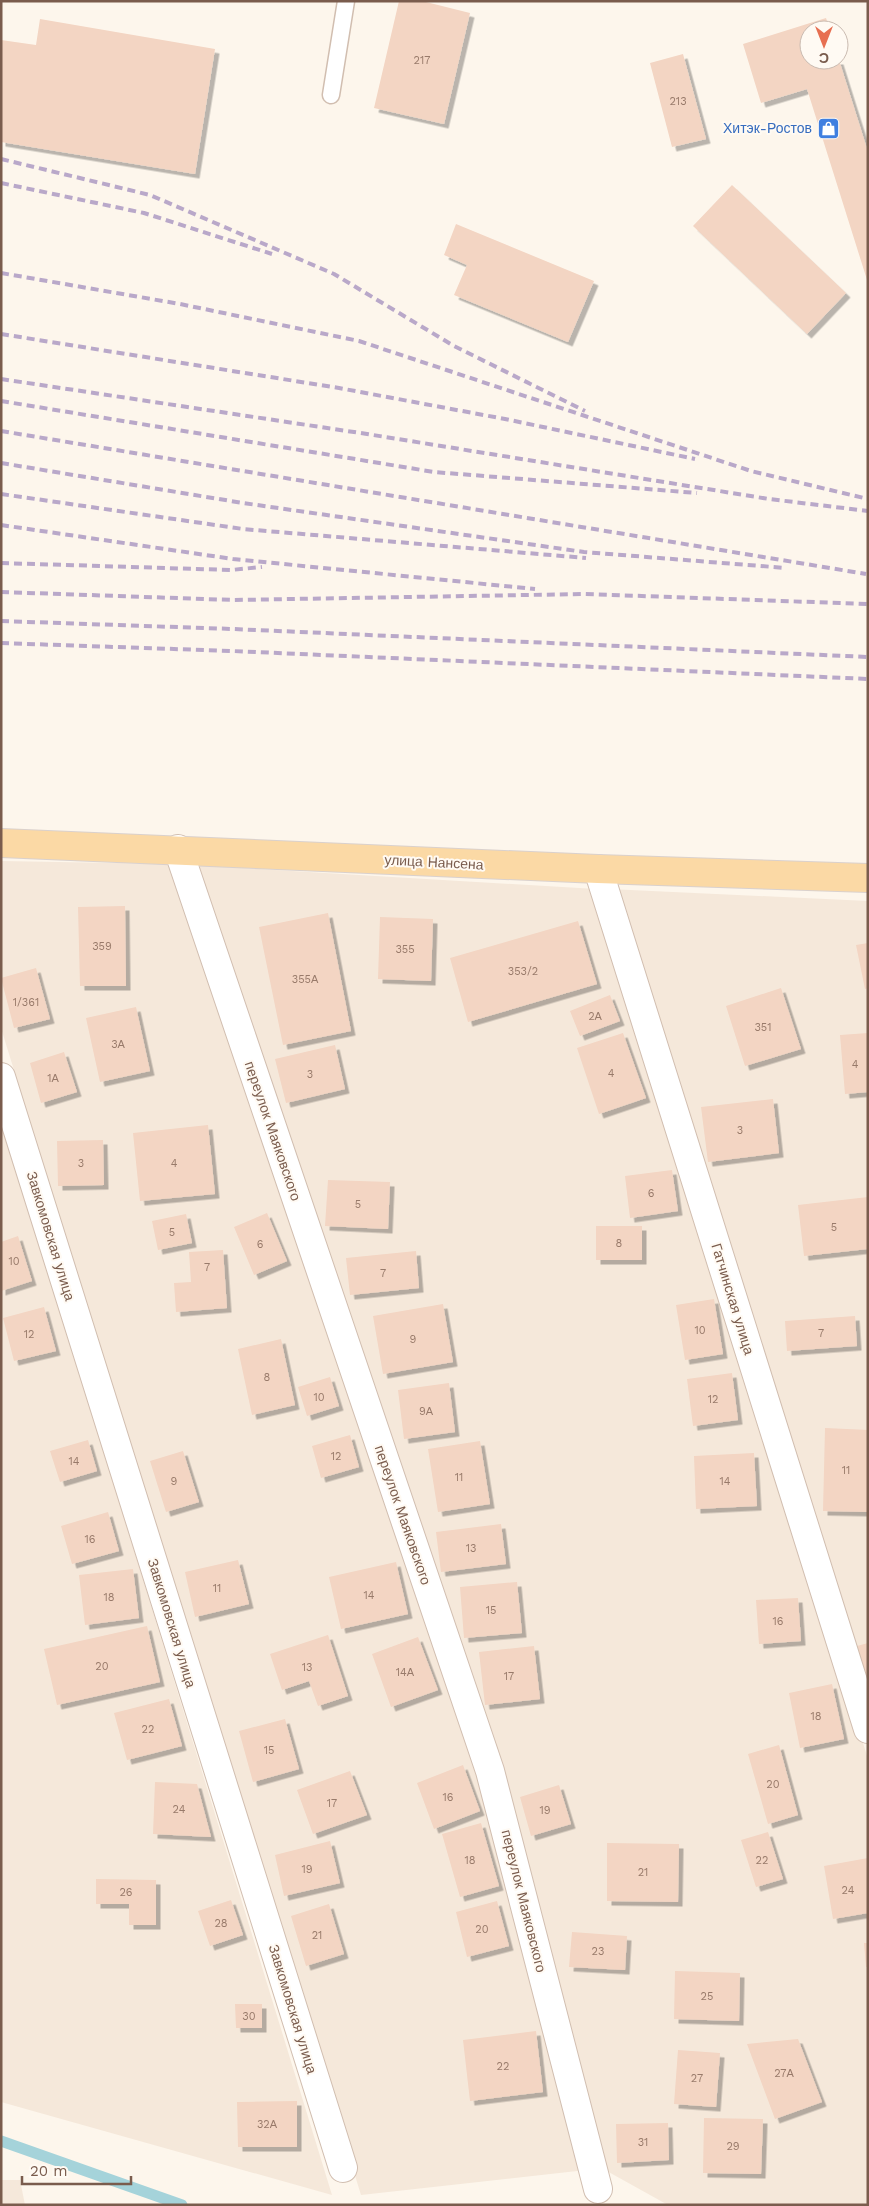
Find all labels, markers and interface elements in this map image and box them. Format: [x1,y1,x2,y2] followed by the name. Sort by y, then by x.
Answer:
[799,20,849,70] north arrow
[819,50,829,66] text: С
[414,54,430,67] house number: 217
[669,95,687,108] house number: 213
[816,116,840,140] shop icon: Хитэк-Ростов
[723,120,812,136] place label: Хитэк-Ростов
[384,851,484,873] street label: улица Нансена
[92,940,112,953] house number: 359
[395,943,415,956] house number: 355
[508,965,538,978] house number: 353/2
[292,973,319,986] house number: 355А
[13,996,39,1009] house number: 1/361
[588,1010,603,1023] house number: 2А
[754,1021,772,1034] house number: 351
[111,1038,126,1051] house number: 3А
[852,1058,859,1071] house number: 4
[242,1059,305,1203] street label: переулок Маяковского
[608,1067,615,1080] house number: 4
[307,1068,313,1081] house number: 3
[47,1072,59,1085] house number: 1А
[737,1124,743,1137] house number: 3
[78,1157,84,1170] house number: 3
[171,1157,178,1170] house number: 4
[24,1169,78,1303] street label: Завкомовская улица
[648,1187,655,1200] house number: 6
[355,1198,361,1211] house number: 5
[831,1221,837,1234] house number: 5
[169,1226,175,1239] house number: 5
[616,1237,623,1250] house number: 8
[257,1238,264,1251] house number: 6
[708,1241,758,1357] street label: Гатчинская улица
[8,1255,20,1268] house number: 10
[204,1261,210,1274] house number: 7
[380,1267,386,1280] house number: 7
[694,1324,706,1337] house number: 10
[818,1327,824,1340] house number: 7
[24,1328,34,1341] house number: 12
[410,1333,417,1346] house number: 9
[264,1371,271,1384] house number: 8
[313,1391,325,1404] house number: 10
[708,1393,718,1406] house number: 12
[419,1405,434,1418] house number: 9А
[372,1443,435,1587] street label: переулок Маяковского
[331,1450,341,1463] house number: 12
[68,1455,80,1468] house number: 14
[842,1464,850,1477] house number: 11
[455,1471,463,1484] house number: 11
[171,1475,178,1488] house number: 9
[719,1475,731,1488] house number: 14
[85,1533,96,1546] house number: 16
[466,1542,476,1555] house number: 13
[145,1556,199,1690] street label: Завкомовская улица
[213,1582,221,1595] house number: 11
[363,1589,375,1602] house number: 14
[103,1591,115,1604] house number: 18
[486,1604,496,1617] house number: 15
[773,1615,784,1628] house number: 16
[95,1660,109,1673] house number: 20
[302,1661,312,1674] house number: 13
[396,1666,415,1679] house number: 14А
[504,1670,514,1683] house number: 17
[810,1710,822,1723] house number: 18
[142,1723,154,1736] house number: 22
[264,1744,274,1757] house number: 15
[766,1778,780,1791] house number: 20
[443,1791,454,1804] house number: 16
[327,1797,337,1810] house number: 17
[173,1803,186,1816] house number: 24
[539,1804,551,1817] house number: 19
[498,1828,550,1974] street label: переулок Маяковского
[464,1854,476,1867] house number: 18
[756,1854,768,1867] house number: 22
[301,1863,313,1876] house number: 19
[638,1866,648,1879] house number: 21
[842,1884,855,1897] house number: 24
[119,1886,133,1899] house number: 26
[214,1917,228,1930] house number: 28
[475,1923,489,1936] house number: 20
[312,1929,322,1942] house number: 21
[266,1942,320,2076] street label: Завкомовская улица
[592,1945,604,1958] house number: 23
[701,1990,713,2003] house number: 25
[242,2010,256,2023] house number: 30
[497,2060,509,2073] house number: 22
[774,2067,795,2080] house number: 27А
[691,2072,703,2085] house number: 27
[257,2118,278,2131] house number: 32А
[638,2136,648,2149] house number: 31
[726,2140,740,2153] house number: 29
[22,2154,131,2186] scale bar
[30,2162,68,2180] text: 20 m

